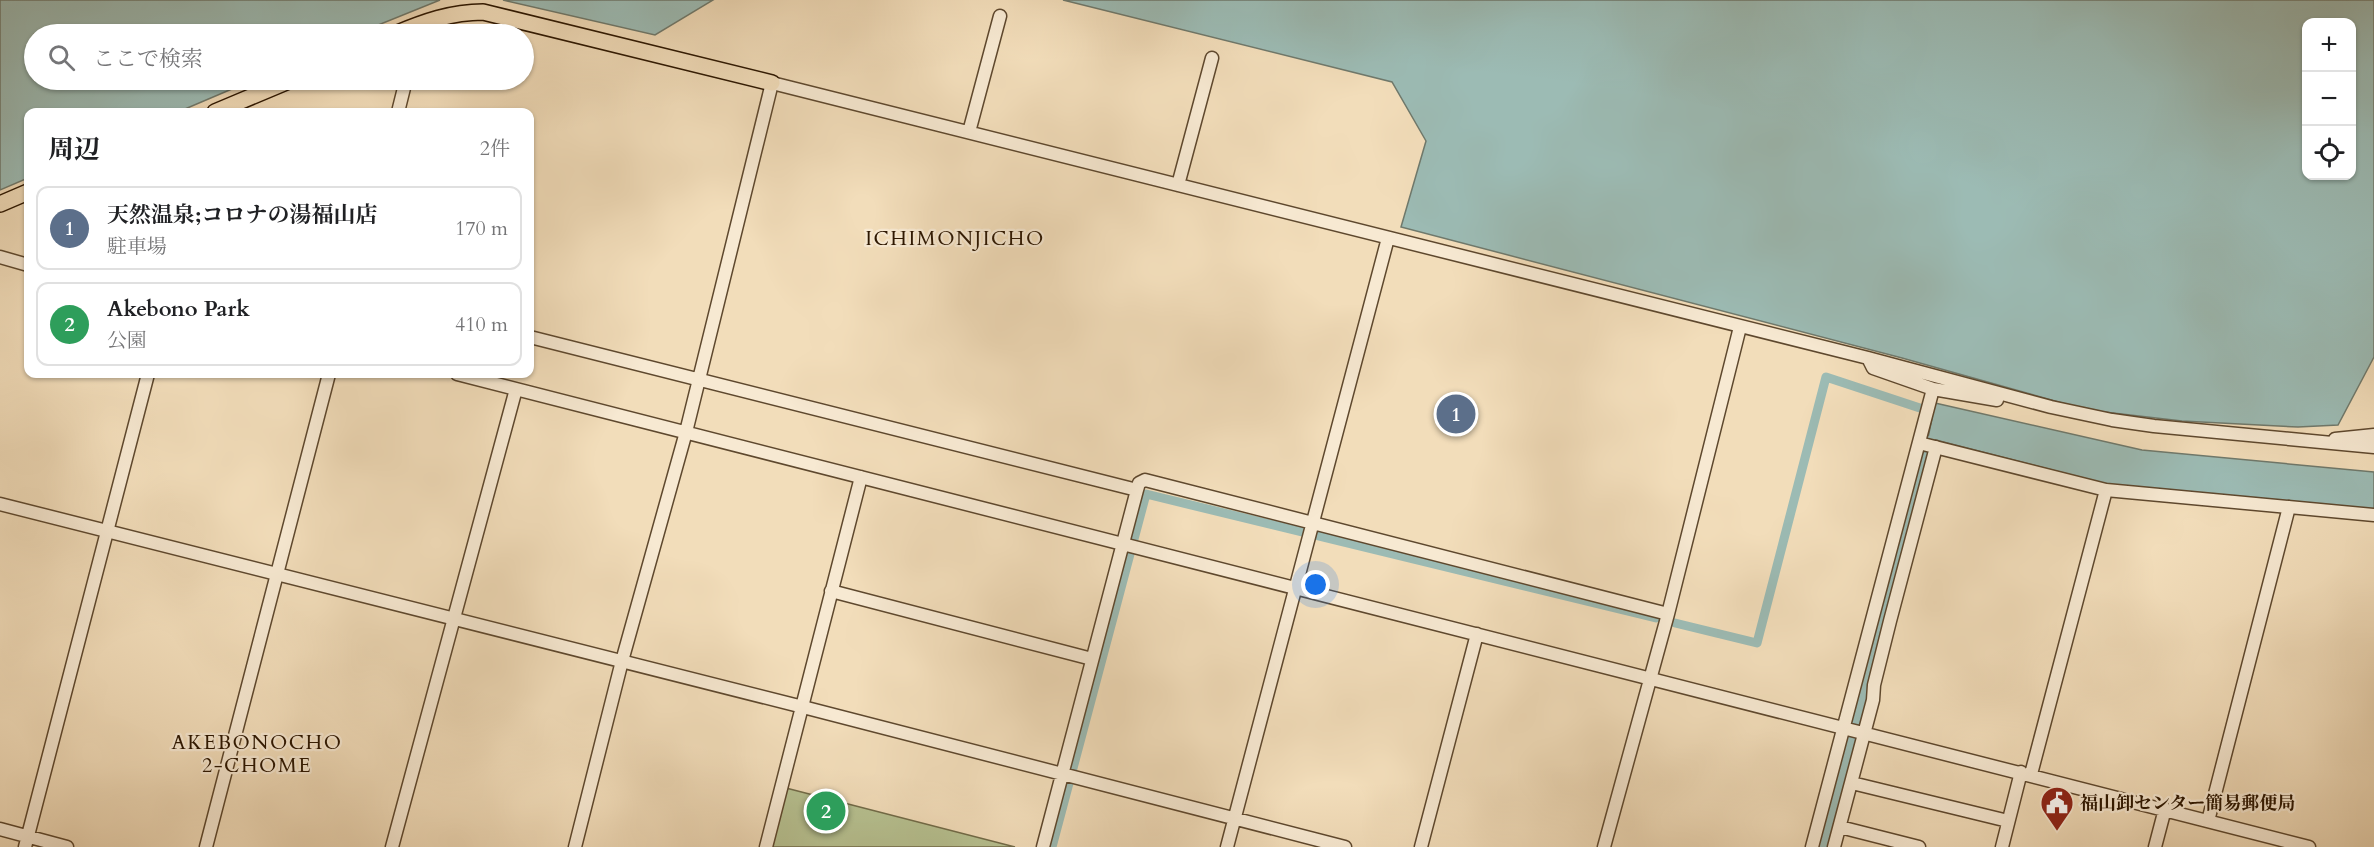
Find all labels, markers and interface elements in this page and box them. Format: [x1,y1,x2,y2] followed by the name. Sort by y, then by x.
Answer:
[2302,18,2356,180] map controls
[2302,18,2356,72] button: +
[24,24,534,90] search box
[45,41,78,74] icon: search
[93,44,203,74] text: ここで検索
[2302,72,2356,126] button: −
[2302,126,2356,180] button: locate
[48,132,100,167] text: 周辺
[480,135,510,162] text: 2件
[107,200,377,230] text: 天然温泉;コロナの湯福山店
[64,215,75,242] text: 1
[455,215,508,242] text: 170 m
[865,225,1045,252] district label: ICHIMONJICHO
[107,233,167,260] text: 駐車場
[107,294,250,324] text: Akebono Park
[64,311,75,338] text: 2
[455,311,508,338] text: 410 m
[107,327,147,354] text: 公園
[1436,392,1476,436] pin: 1
[1301,570,1330,599] your location
[172,729,342,779] district label: AKEBONOCHO 2-CHOME
[2039,785,2075,832] public building icon: 福山卸センター簡易郵便局
[806,788,846,834] pin: 2
[2080,791,2295,816] place label: 福山卸センター簡易郵便局

